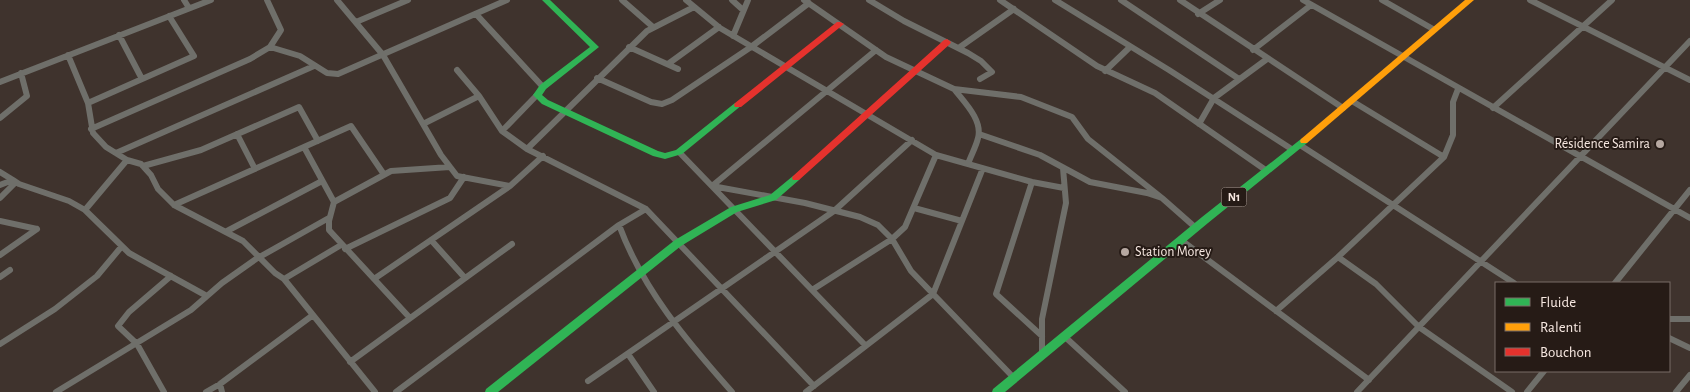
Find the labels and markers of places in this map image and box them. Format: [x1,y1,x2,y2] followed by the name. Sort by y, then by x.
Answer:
[1555,137,1651,151] place label: Résidence Samira
[1654,138,1666,150] marker: Résidence Samira
[1135,245,1211,259] place label: Station Morey
[1119,246,1131,258] marker: Station Morey

